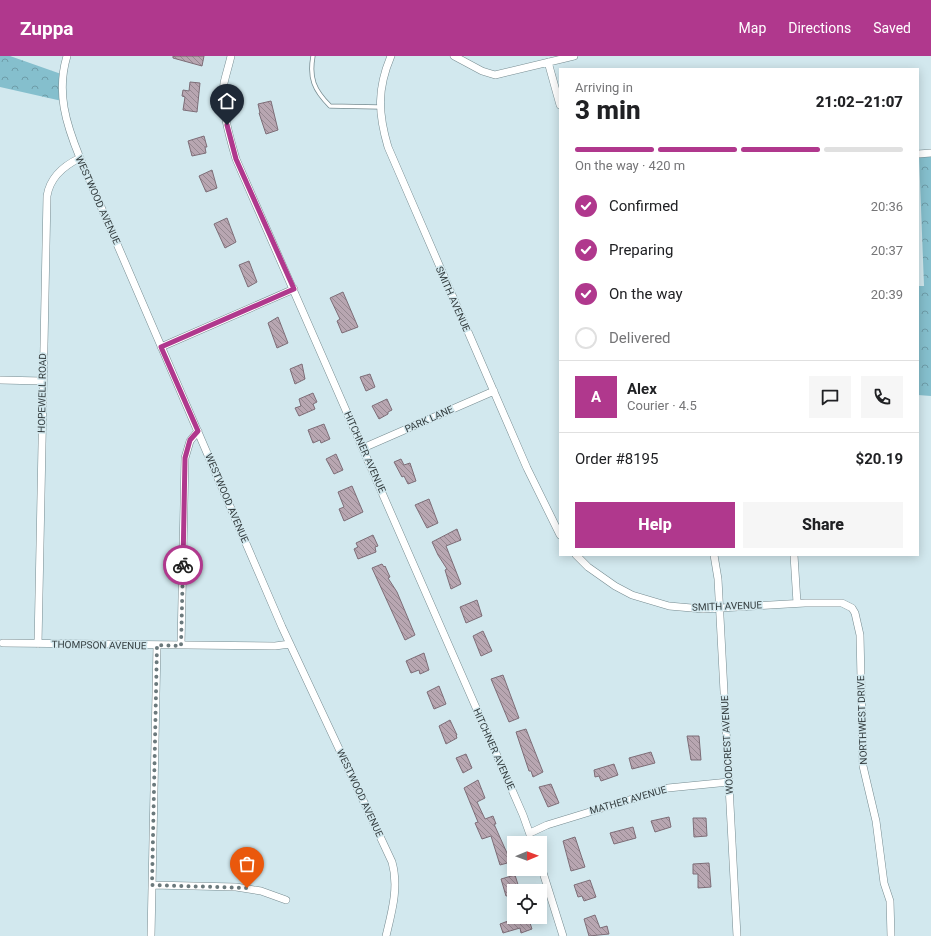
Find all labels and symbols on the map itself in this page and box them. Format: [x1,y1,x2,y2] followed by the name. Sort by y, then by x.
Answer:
[210,84,244,125] pin
[74,154,123,246] street label: WESTWOOD AVENUE
[434,265,472,334] street label: SMITH AVENUE
[36,353,48,433] street label: HOPEWELL ROAD
[403,403,455,435] street label: PARK LANE
[342,410,388,495] street label: HITCHNER AVENUE
[203,452,251,544] street label: WESTWOOD AVENUE
[163,545,203,585] courier
[692,599,763,613] street label: SMITH AVENUE
[51,639,147,651] street label: THOMPSON AVENUE
[855,675,869,765] street label: NORTHWEST DRIVE
[719,695,735,795] street label: WOODCREST AVENUE
[471,707,517,792] street label: HITCHNER AVENUE
[335,747,385,839] street label: WESTWOOD AVENUE
[588,784,668,816] street label: MATHER AVENUE
[507,836,547,876] north arrow
[230,847,264,888] pin

